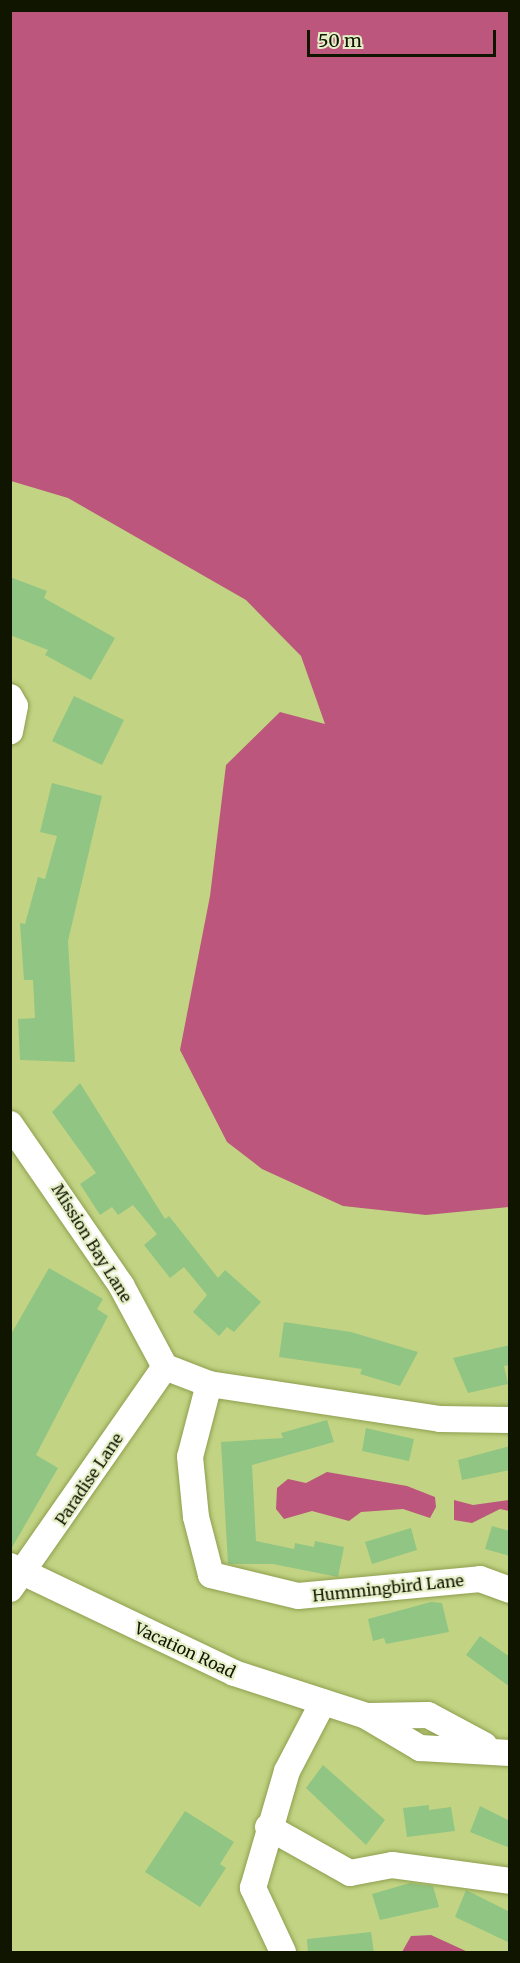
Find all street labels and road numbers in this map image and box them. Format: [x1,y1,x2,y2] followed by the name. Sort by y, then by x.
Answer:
[48,1180,136,1306] street label: Mission Bay Lane
[51,1429,127,1529] street label: Paradise Lane
[311,1570,465,1606] street label: Hummingbird Lane
[132,1618,238,1682] street label: Vacation Road

